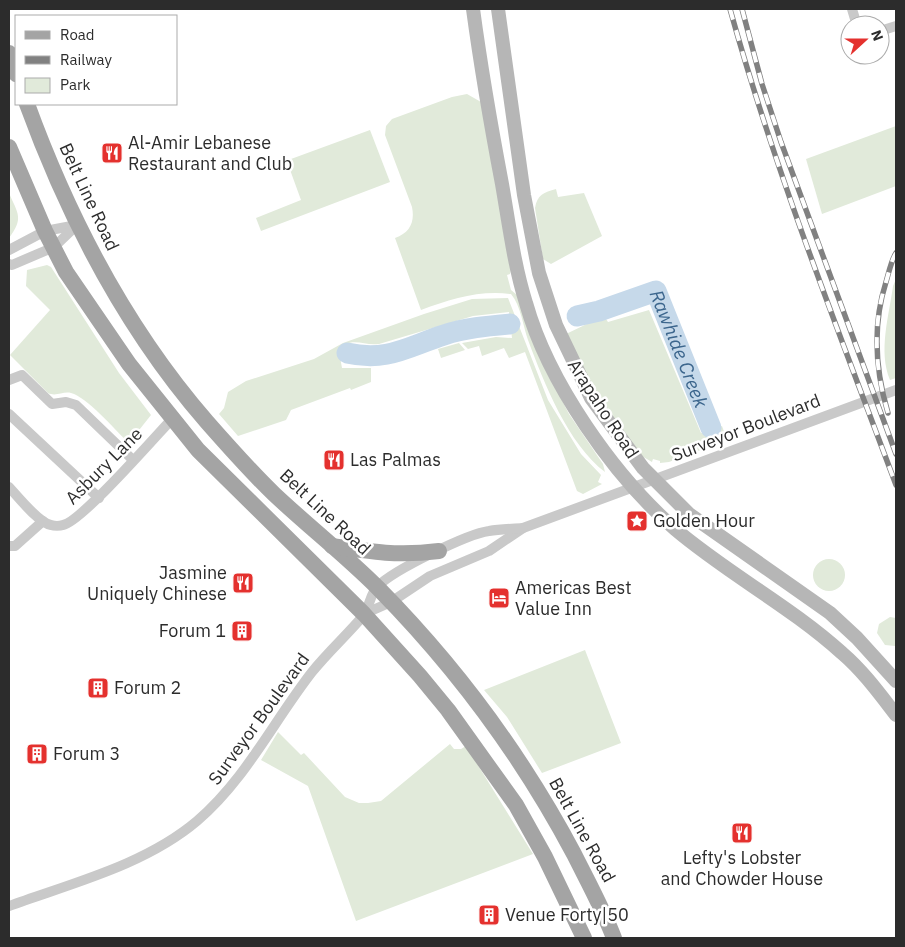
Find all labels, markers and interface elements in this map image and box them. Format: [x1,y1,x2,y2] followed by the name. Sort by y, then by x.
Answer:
[15,15,178,105] legend
[840,15,890,65] north arrow
[60,25,95,44] text: Road
[867,27,887,43] text: N
[60,50,113,69] text: Railway
[60,75,90,94] text: Park
[128,131,292,175] place label: Al-Amir Lebanese Restaurant and Club
[54,139,124,254] street label: Belt Line Road
[100,141,124,165] restaurant icon: Al-Amir Lebanese Restaurant and Club
[645,286,714,412] water label: Rawhide Creek
[563,355,644,463] street label: Arapaho Road
[668,389,824,467] street label: Surveyor Boulevard
[60,422,147,509] street label: Asbury Lane
[322,448,346,472] restaurant icon: Las Palmas
[350,448,441,471] place label: Las Palmas
[275,464,376,560] street label: Belt Line Road
[625,509,649,533] place icon: Golden Hour
[653,509,755,532] place label: Golden Hour
[87,561,227,605] place label: Jasmine Uniquely Chinese
[231,571,255,595] restaurant icon: Jasmine Uniquely Chinese
[515,576,632,620] place label: Americas Best Value Inn
[487,586,511,610] hotel icon: Americas Best Value Inn
[159,619,226,642] place label: Forum 1
[230,619,254,643] building icon: Forum 1
[203,648,314,789] street label: Surveyor Boulevard
[86,676,110,700] building icon: Forum 2
[114,676,181,699] place label: Forum 2
[25,742,49,766] building icon: Forum 3
[53,742,120,765] place label: Forum 3
[544,773,621,886] street label: Belt Line Road
[730,821,754,845] restaurant icon: Lefty's Lobster and Chowder House
[661,846,823,890] place label: Lefty's Lobster and Chowder House
[477,903,501,927] building icon: Venue Forty|50
[505,903,629,926] place label: Venue Forty|50

